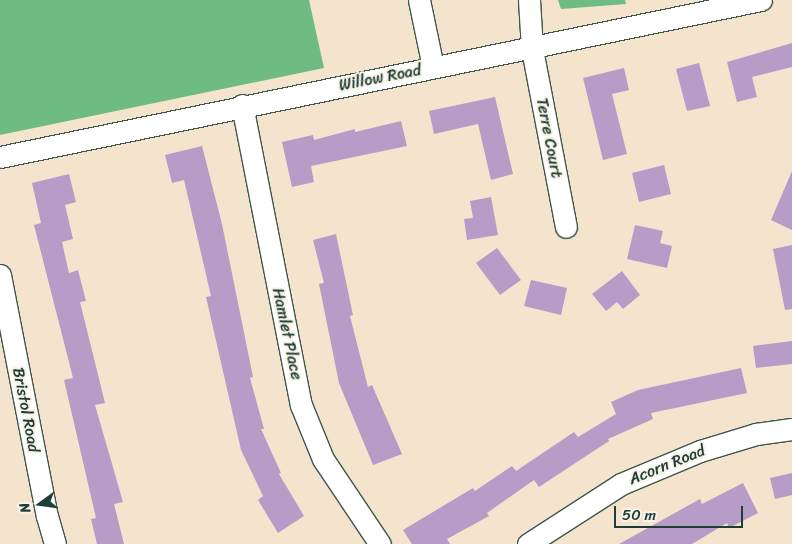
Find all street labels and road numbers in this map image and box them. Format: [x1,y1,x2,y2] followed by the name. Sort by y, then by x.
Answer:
[337,61,423,95] street label: Willow Road
[532,96,566,180] street label: Terre Court
[268,286,306,382] street label: Hamlet Place
[8,366,44,454] street label: Bristol Road
[626,441,708,489] street label: Acorn Road

